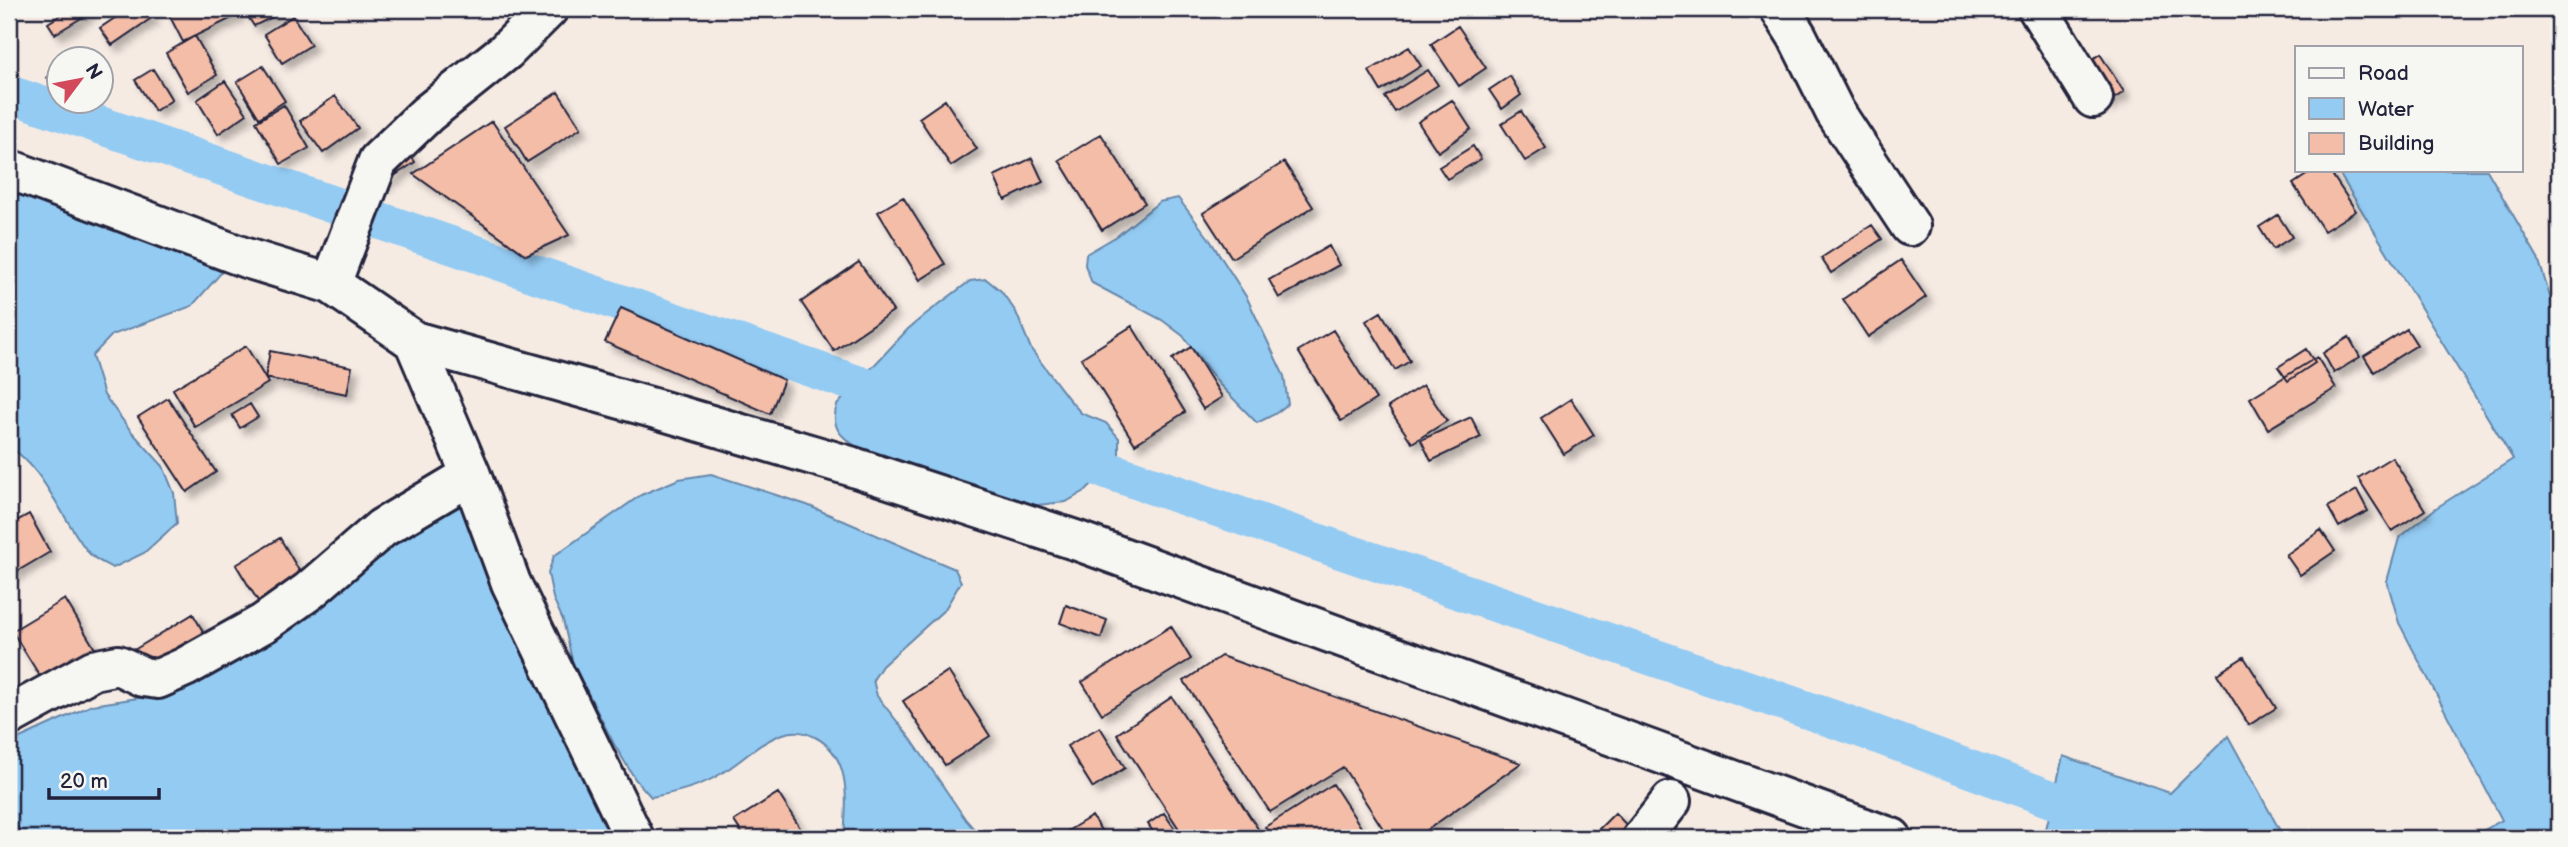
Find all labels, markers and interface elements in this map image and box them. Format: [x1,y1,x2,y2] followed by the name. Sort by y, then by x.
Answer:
[46,46,116,116] north arrow
[2295,46,2522,172] legend
[80,60,107,84] text: N
[2358,61,2409,86] text: Road
[2358,97,2414,122] text: Water
[2358,131,2434,156] text: Building
[49,756,159,800] scale bar
[60,769,108,794] text: 20 m

